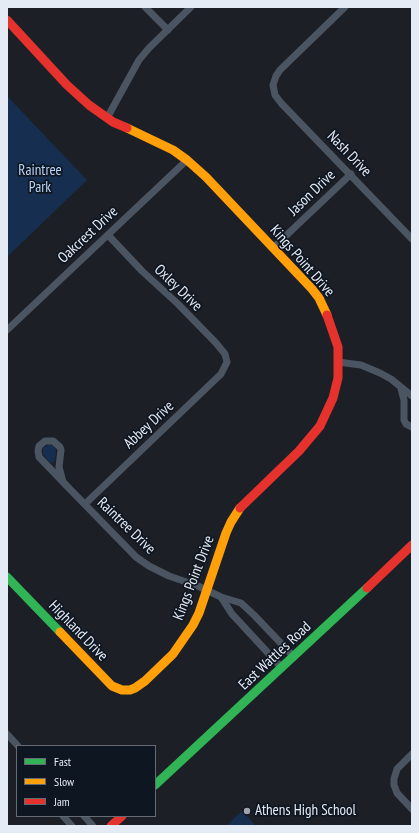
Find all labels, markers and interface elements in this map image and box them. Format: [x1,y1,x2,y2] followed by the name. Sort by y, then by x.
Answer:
[323,128,375,180] street label: Nash Drive
[18,162,62,197] park label: Raintree Park
[285,166,339,220] street label: Jason Drive
[54,203,122,267] street label: Oakcrest Drive
[266,221,338,301] street label: Kings Point Drive
[150,261,206,315] street label: Oxley Drive
[120,397,178,453] street label: Abbey Drive
[93,494,159,558] street label: Raintree Drive
[170,533,218,623] street label: Kings Point Drive
[45,597,111,665] street label: Highland Drive
[235,618,315,694] street label: East Wattles Road
[16,745,156,817] legend
[54,754,71,769] text: Fast
[54,774,74,789] text: Slow
[54,794,70,809] text: Jam
[255,802,356,820] place label: Athens High School
[242,806,252,816] marker: Athens High School

